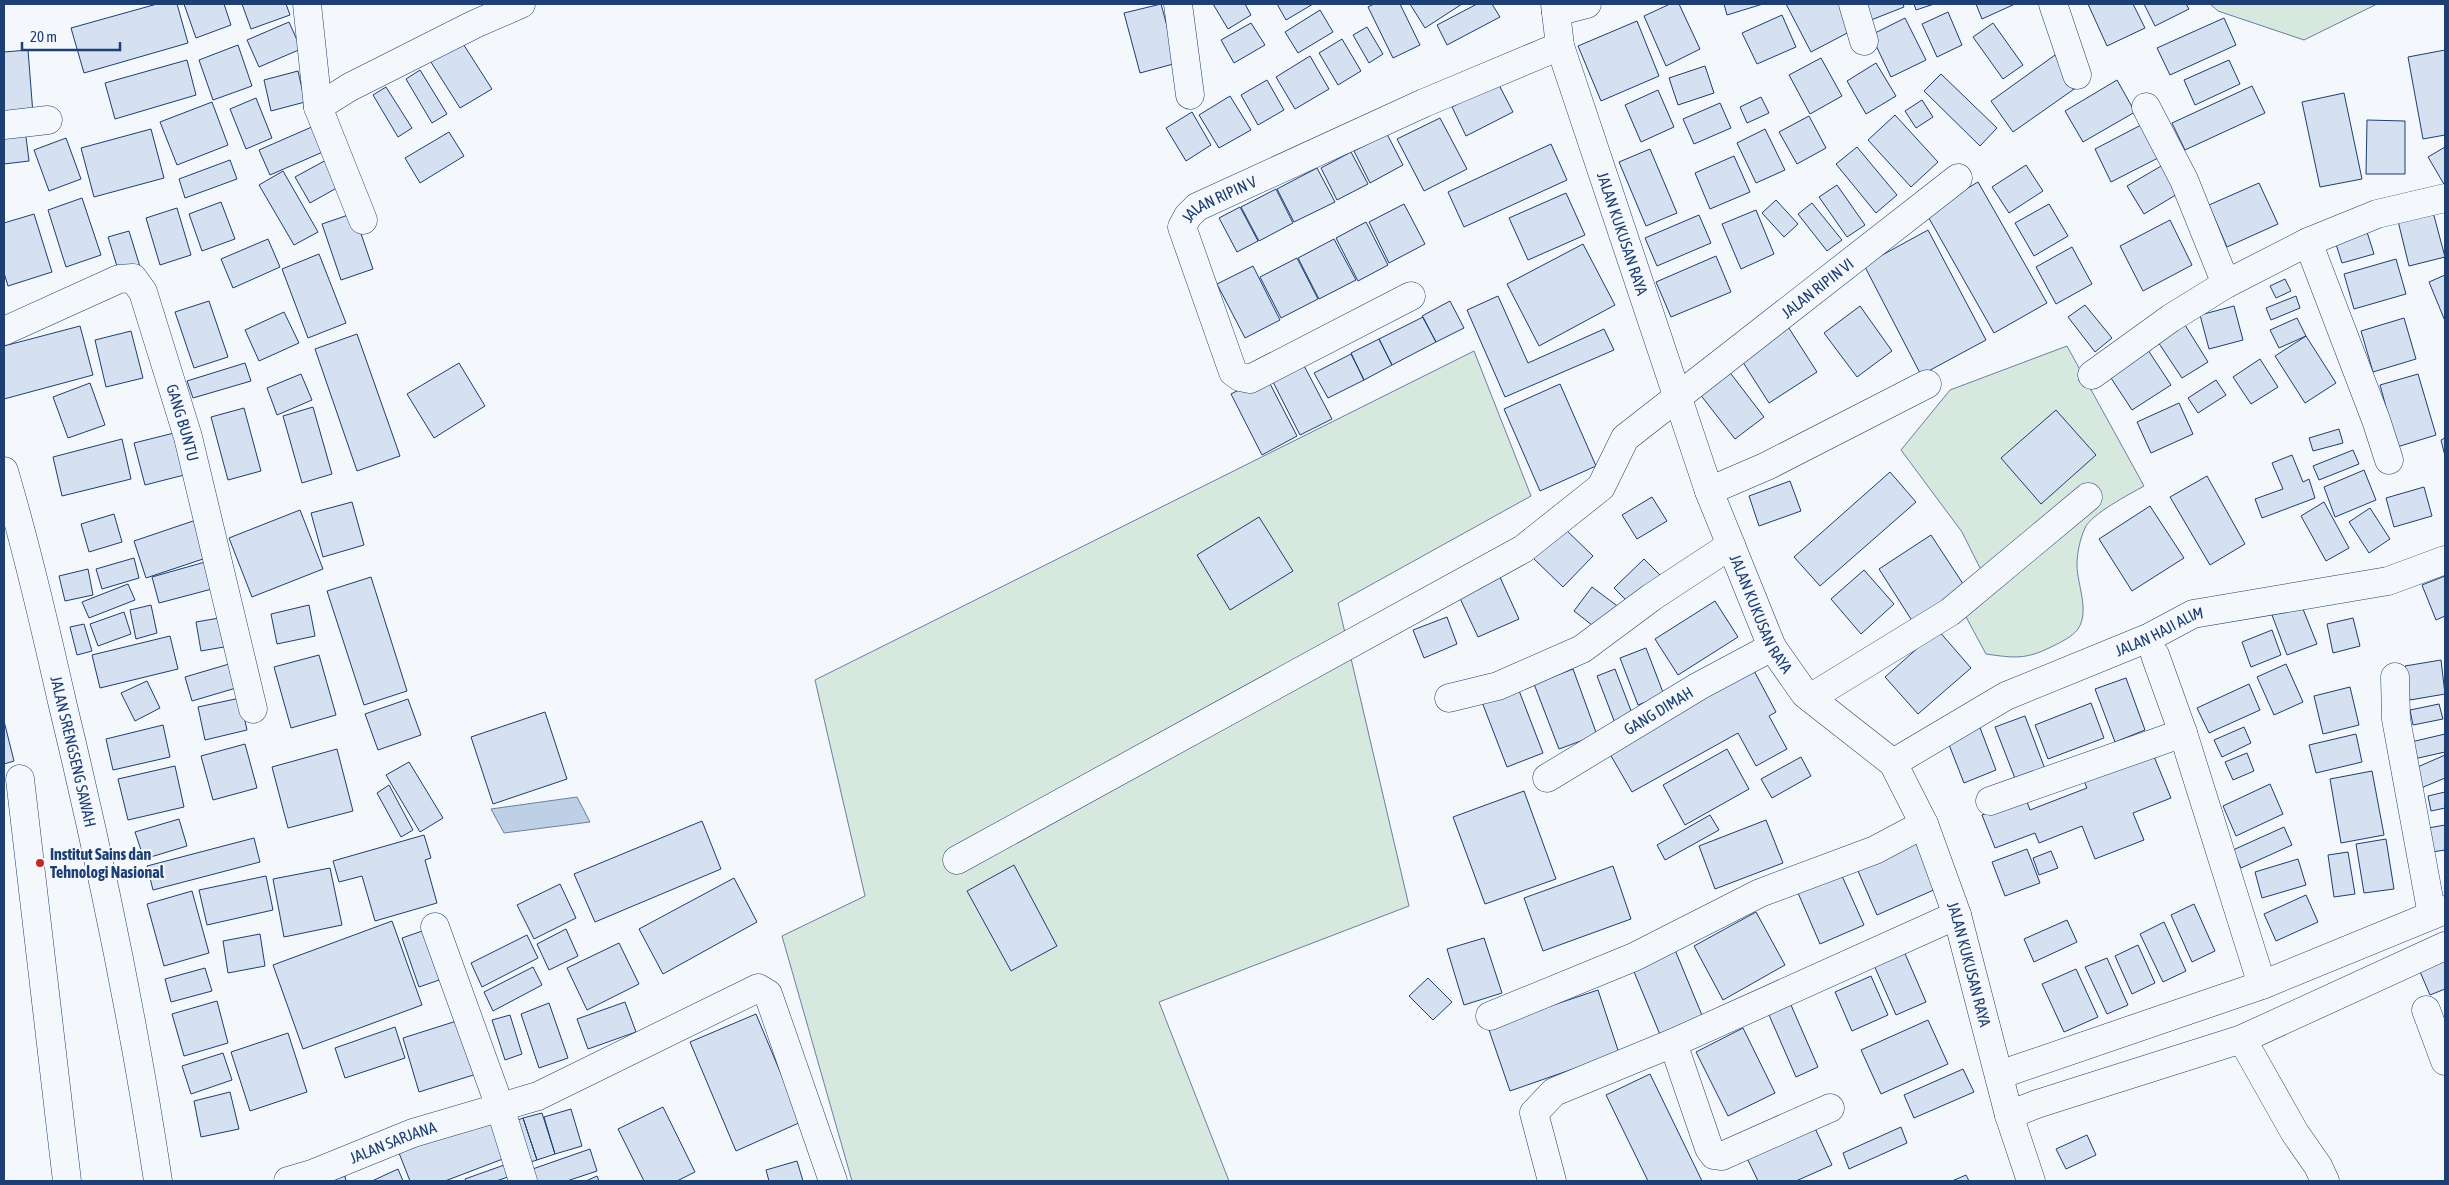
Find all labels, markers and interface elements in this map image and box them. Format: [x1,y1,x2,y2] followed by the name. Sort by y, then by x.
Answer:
[22,20,120,52] scale bar
[30,28,57,45] text: 20 m
[1594,170,1652,298] street label: JALAN KUKUSAN RAYA
[1178,172,1259,225] street label: JALAN RIPIN V
[1778,254,1857,322] street label: JALAN RIPIN VI
[163,382,202,463] street label: GANG BUNTU
[1727,552,1796,676] street label: JALAN KUKUSAN RAYA
[2112,603,2205,659] street label: JALAN HAJI ALIM
[47,674,100,829] street label: JALAN SRENGSENG SAWAH
[1620,683,1696,738] street label: GANG DIMAH
[50,845,165,881] place label: Institut Sains dan Tehnologi Nasional
[34,857,46,869] marker: Institut Sains dan Tehnologi Nasional
[1944,899,1995,1029] street label: JALAN KUKUSAN RAYA
[347,1118,438,1167] street label: JALAN SARJANA

